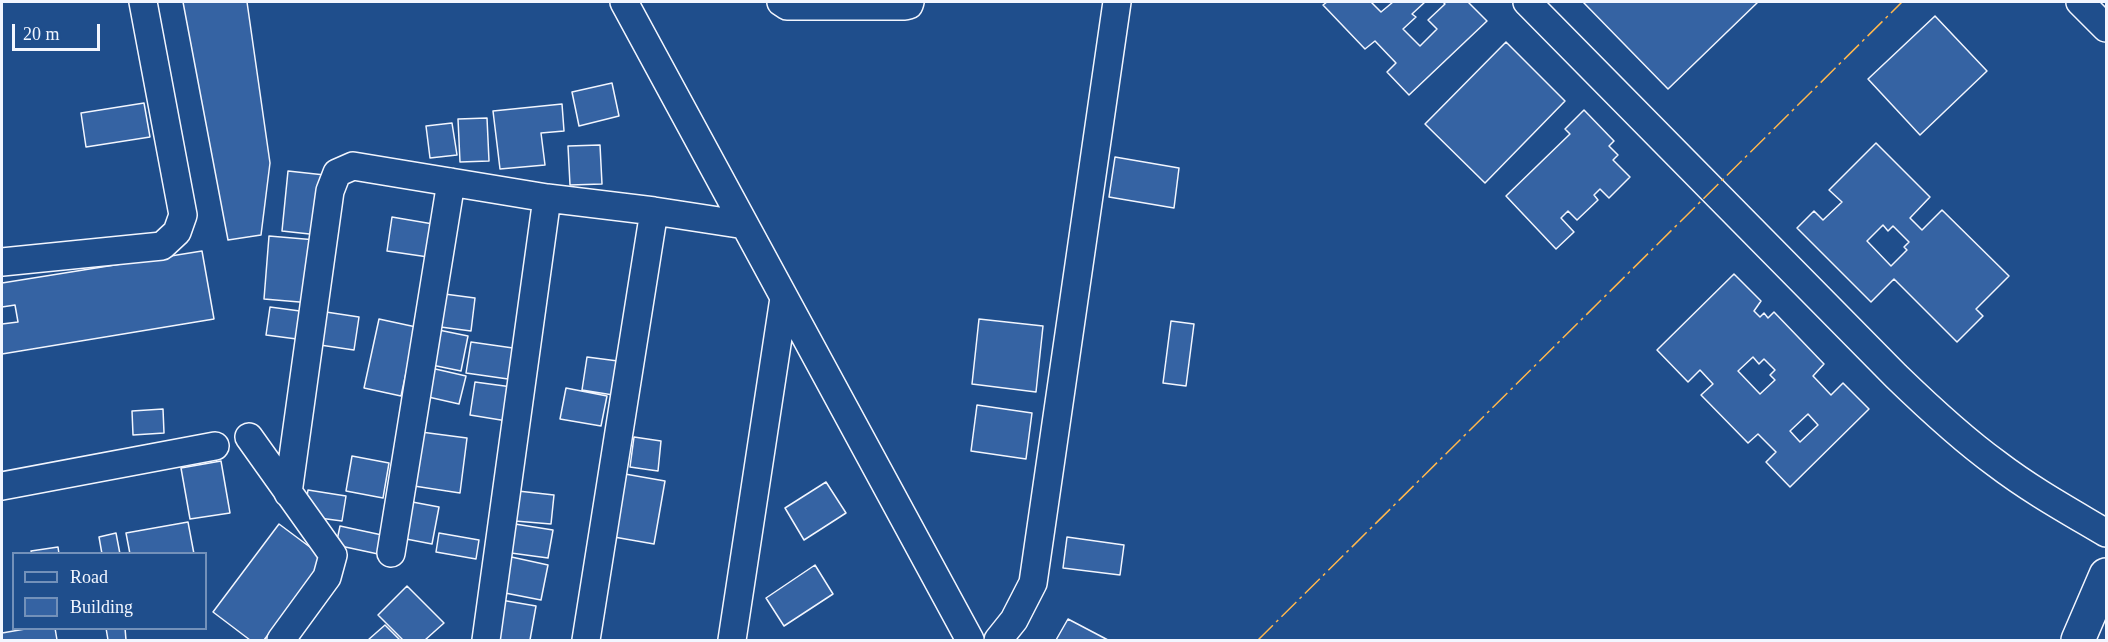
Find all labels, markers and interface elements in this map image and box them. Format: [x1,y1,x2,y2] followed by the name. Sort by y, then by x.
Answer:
[15,12,104,50] scale bar
[23,24,60,44] text: 20 m
[12,552,207,630] legend
[70,567,108,587] text: Road
[70,597,133,617] text: Building

